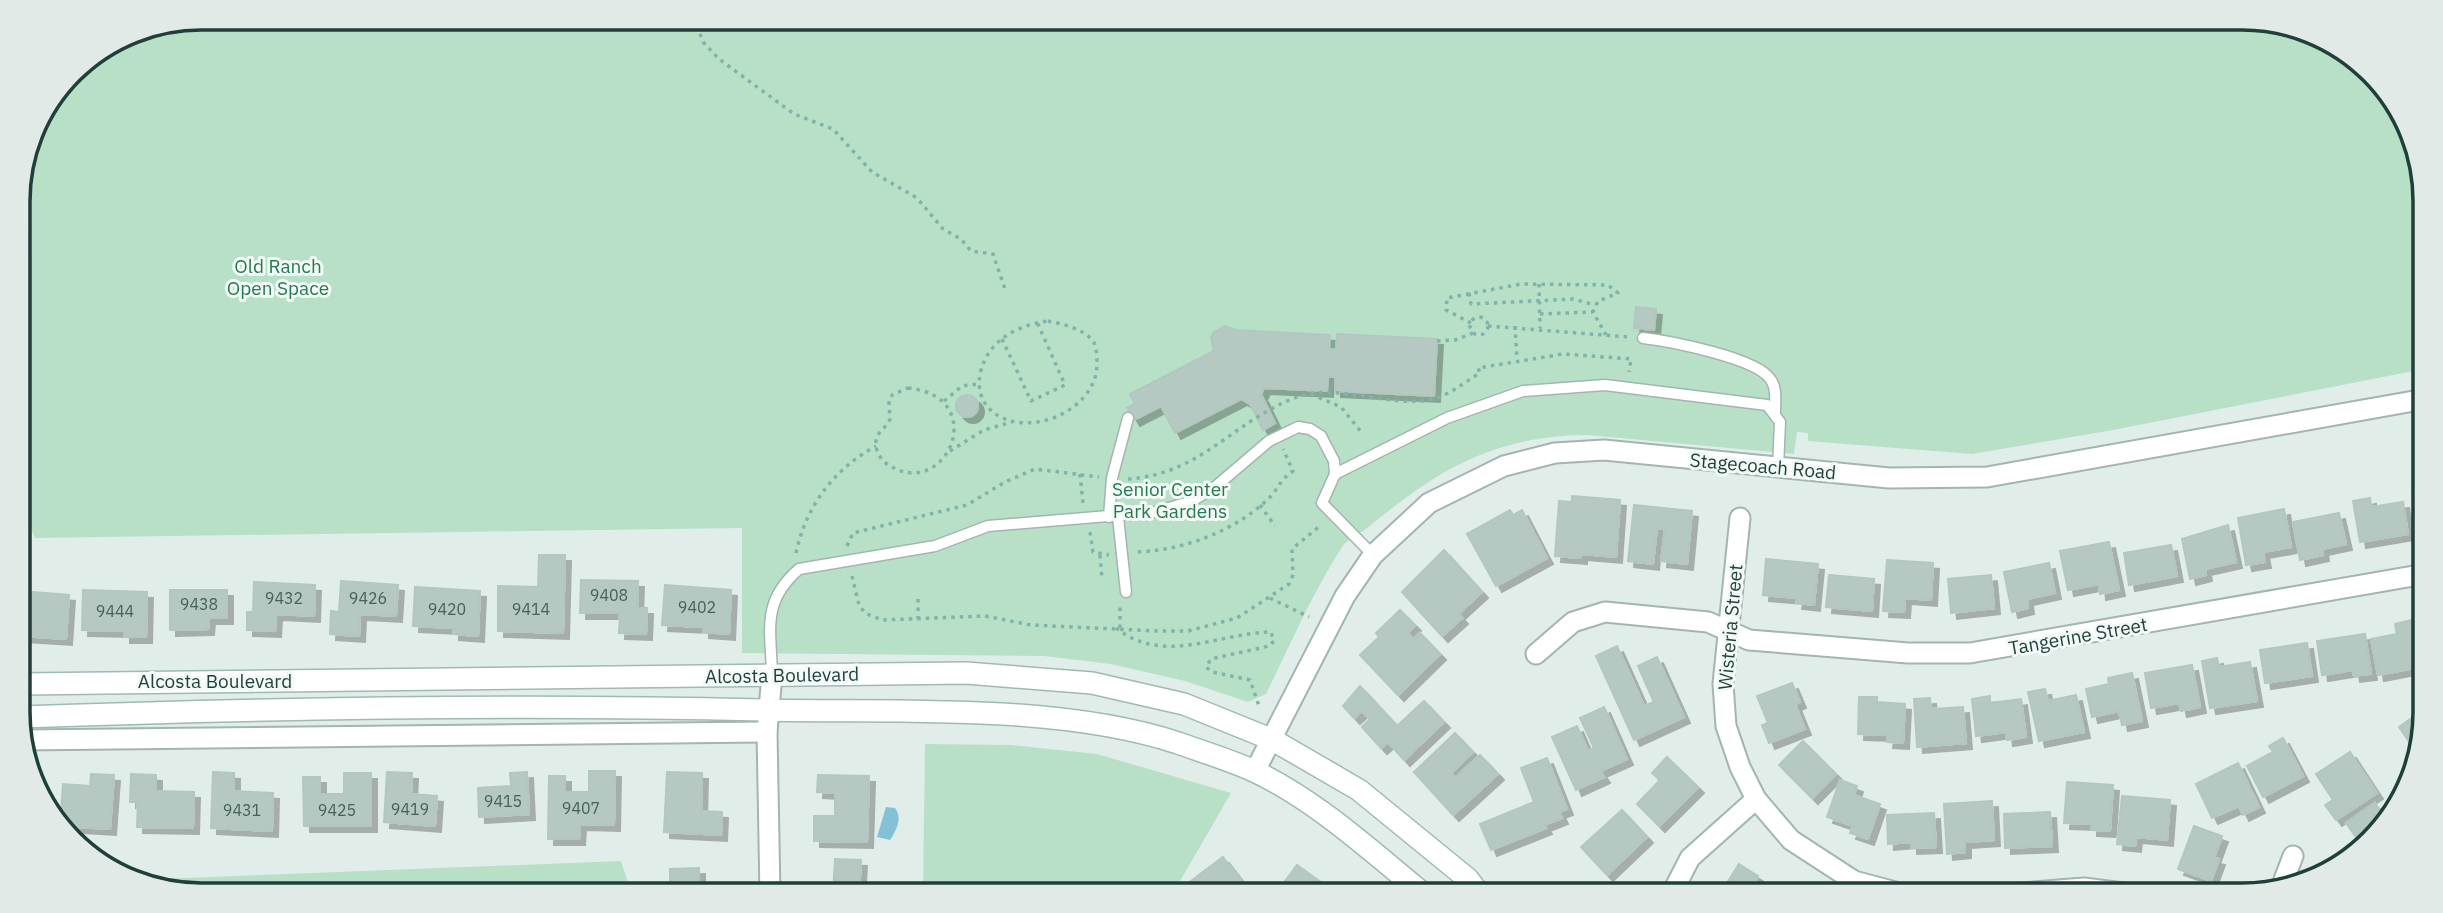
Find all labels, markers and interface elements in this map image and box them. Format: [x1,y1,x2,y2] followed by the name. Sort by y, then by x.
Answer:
[227,254,329,300] park label: Old Ranch Open Space
[1689,448,1837,484] street label: Stagecoach Road
[1112,477,1228,523] park label: Senior Center Park Gardens
[1713,563,1747,691] street label: Wisteria Street
[590,585,628,605] house number: 9408
[265,588,303,608] house number: 9432
[349,588,387,608] house number: 9426
[180,594,218,614] house number: 9438
[678,597,716,617] house number: 9402
[428,599,466,619] house number: 9420
[512,599,550,619] house number: 9414
[96,601,134,621] house number: 9444
[2007,612,2149,660] street label: Tangerine Street
[705,662,859,688] street label: Alcosta Boulevard
[138,669,292,693] street label: Alcosta Boulevard
[484,791,522,811] house number: 9415
[562,798,600,818] house number: 9407
[391,799,429,819] house number: 9419
[223,800,261,820] house number: 9431
[318,800,356,820] house number: 9425

